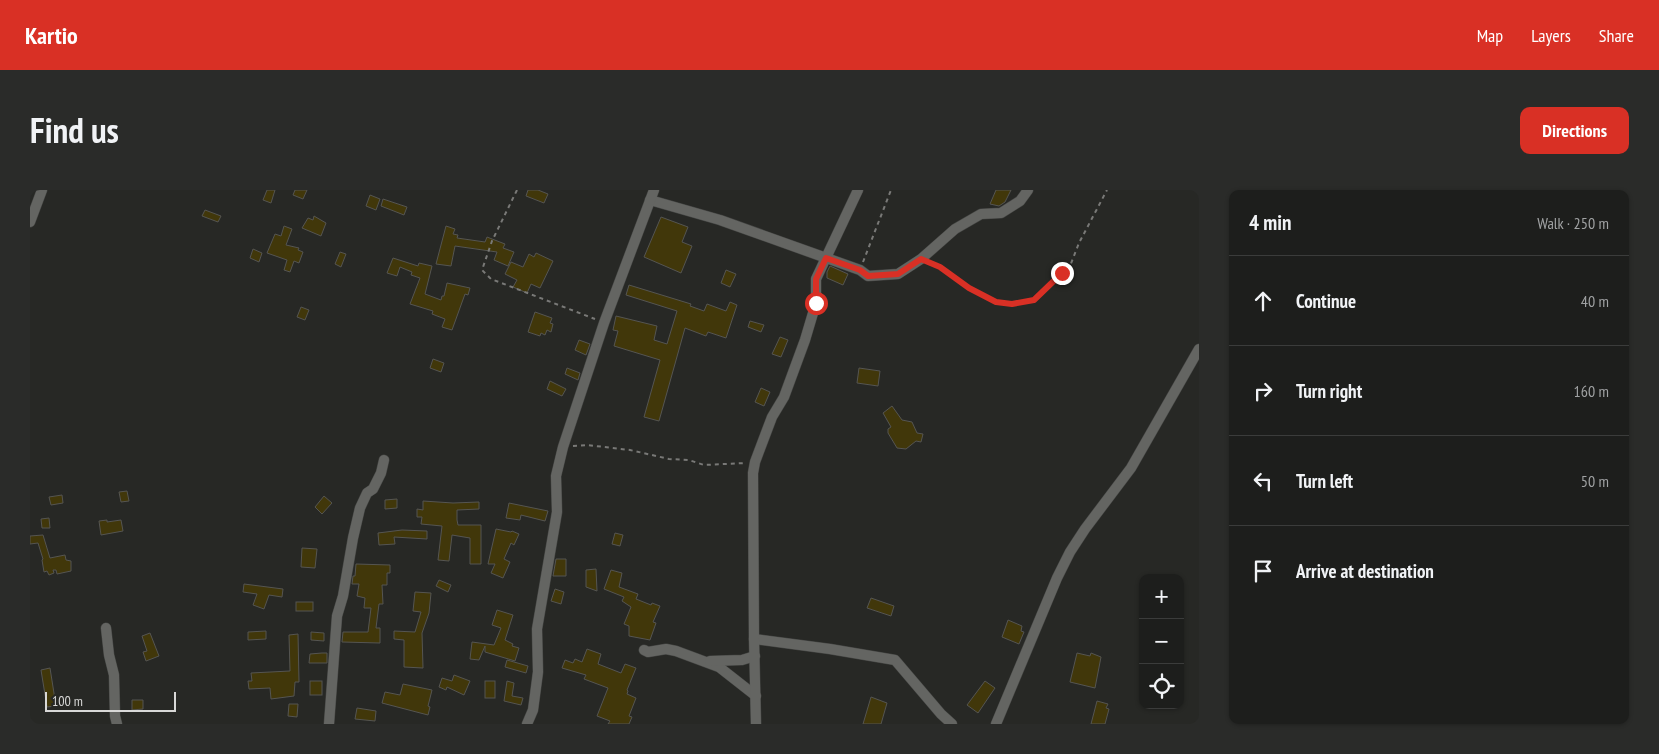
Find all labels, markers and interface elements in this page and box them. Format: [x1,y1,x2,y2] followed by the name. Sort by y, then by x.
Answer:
[25,20,78,51] text: Kartio
[1477,24,1503,47] text: Map
[1531,24,1571,47] text: Layers
[1599,24,1634,47] text: Share
[30,107,119,153] text: Find us
[1520,107,1629,154] button: Directions
[1249,209,1291,236] text: 4 min
[1537,213,1609,233] text: Walk · 250 m
[1051,262,1074,285] route end
[1249,287,1277,315] icon: ahead
[1296,289,1356,313] text: Continue
[1581,291,1609,311] text: 40 m
[805,292,828,315] route start
[1249,377,1277,405] icon: right
[1296,379,1362,403] text: Turn right
[1574,381,1609,401] text: 160 m
[1249,467,1277,495] icon: left
[1296,469,1353,493] text: Turn left
[1581,471,1609,491] text: 50 m
[1249,557,1277,585] icon: arrive
[1296,559,1434,583] text: Arrive at destination
[1139,574,1184,709] map controls
[1139,574,1184,619] button: +
[1139,619,1184,664] button: −
[1139,664,1184,709] button: locate
[45,689,176,712] scale bar
[52,692,83,710] text: 100 m

